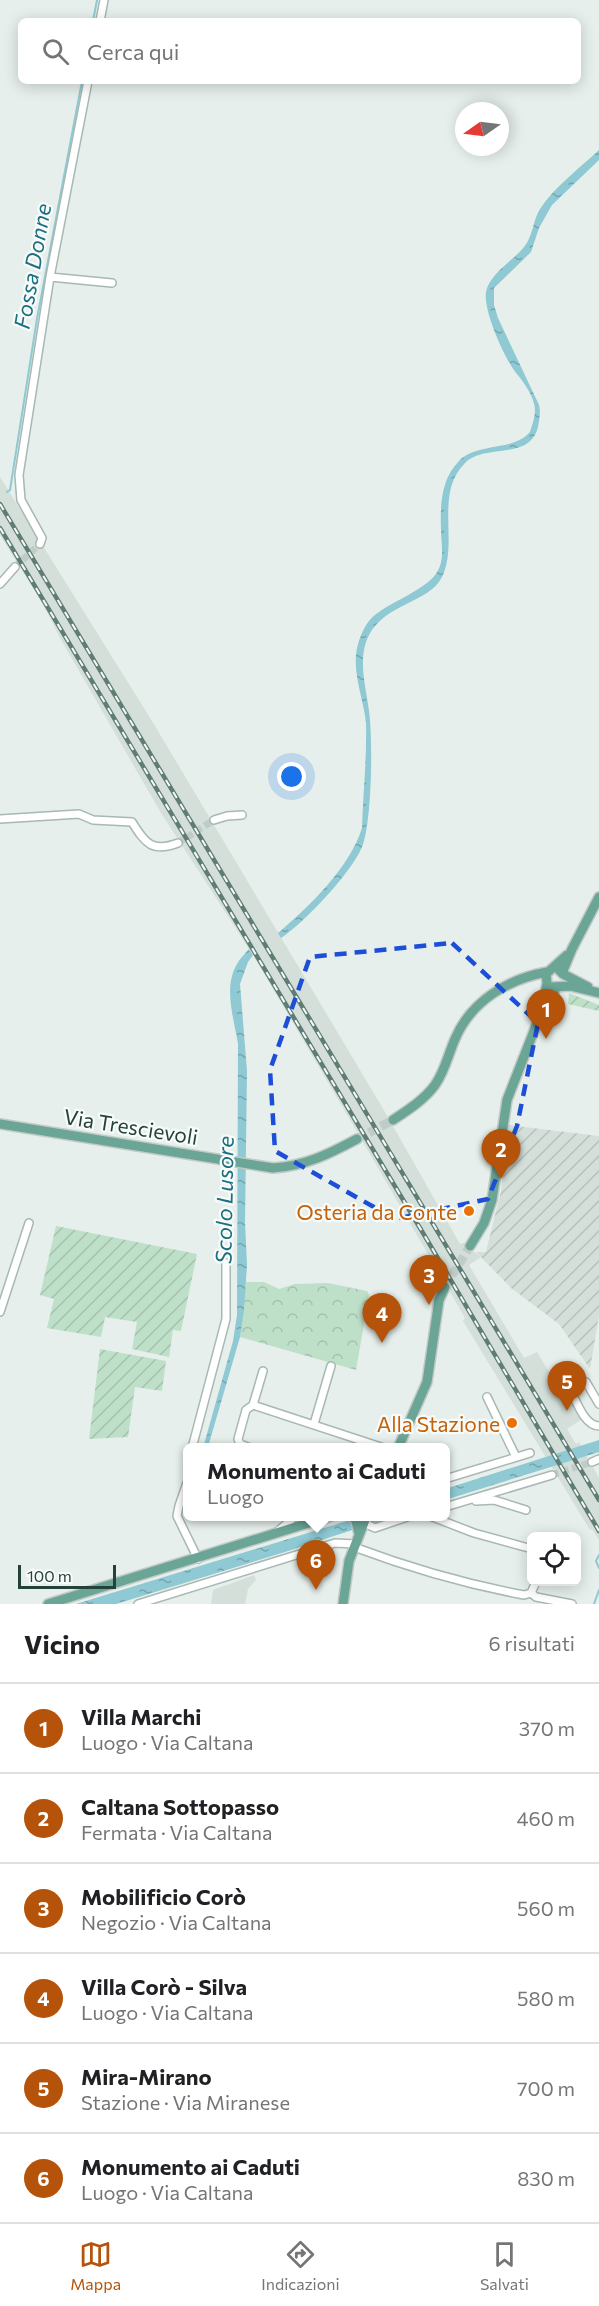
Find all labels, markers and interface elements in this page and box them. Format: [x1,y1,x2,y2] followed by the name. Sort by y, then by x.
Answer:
[18,18,581,84] search box
[39,35,72,68] icon: search
[87,38,179,65] text: Cerca qui
[455,102,509,156] north arrow
[8,201,56,331] water label: Fossa Donne
[277,762,306,791] your location
[526,990,566,1039] pin: 1
[62,1103,200,1149] street label: Via Trescievoli
[482,1130,520,1179] pin: 2
[209,1135,239,1264] water label: Scolo Lusore
[296,1199,457,1224] place label: Osteria da Conte
[462,1204,476,1218] marker: Osteria da Conte
[410,1256,448,1305] pin: 3
[362,1294,401,1343] pin: 4
[548,1362,586,1411] pin: 5
[377,1411,500,1436] place label: Alla Stazione
[505,1416,519,1430] marker: Alla Stazione
[183,1443,450,1521] popup
[207,1457,426,1484] text: Monumento ai Caduti
[207,1484,264,1508] text: Luogo
[527,1532,581,1586] map controls
[527,1532,581,1586] button: locate
[296,1540,336,1590] pin: 6
[18,1562,116,1590] scale bar
[27,1566,72,1585] text: 100 m
[24,1628,100,1659] text: Vicino
[489,1631,575,1655] text: 6 risultati
[81,1703,201,1730] text: Villa Marchi
[39,1716,48,1740] text: 1
[519,1716,575,1740] text: 370 m
[81,1730,254,1754] text: Luogo · Via Caltana
[81,1793,279,1820] text: Caltana Sottopasso
[38,1806,49,1830] text: 2
[517,1806,575,1830] text: 460 m
[81,1820,273,1844] text: Fermata · Via Caltana
[81,1883,246,1910] text: Mobilificio Corò
[38,1896,49,1920] text: 3
[517,1896,575,1920] text: 560 m
[81,1910,272,1934] text: Negozio · Via Caltana
[81,1973,247,2000] text: Villa Corò - Silva
[37,1986,50,2010] text: 4
[517,1986,575,2010] text: 580 m
[81,2000,254,2024] text: Luogo · Via Caltana
[81,2063,212,2090] text: Mira-Mirano
[38,2076,49,2100] text: 5
[517,2076,575,2100] text: 700 m
[81,2090,290,2114] text: Stazione · Via Miranese
[81,2153,300,2180] text: Monumento ai Caduti
[37,2166,50,2190] text: 6
[517,2166,575,2190] text: 830 m
[81,2180,254,2204] text: Luogo · Via Caltana
[70,2238,121,2293] tab: Mappa
[261,2238,340,2293] tab: Indicazioni
[480,2238,529,2293] tab: Salvati

